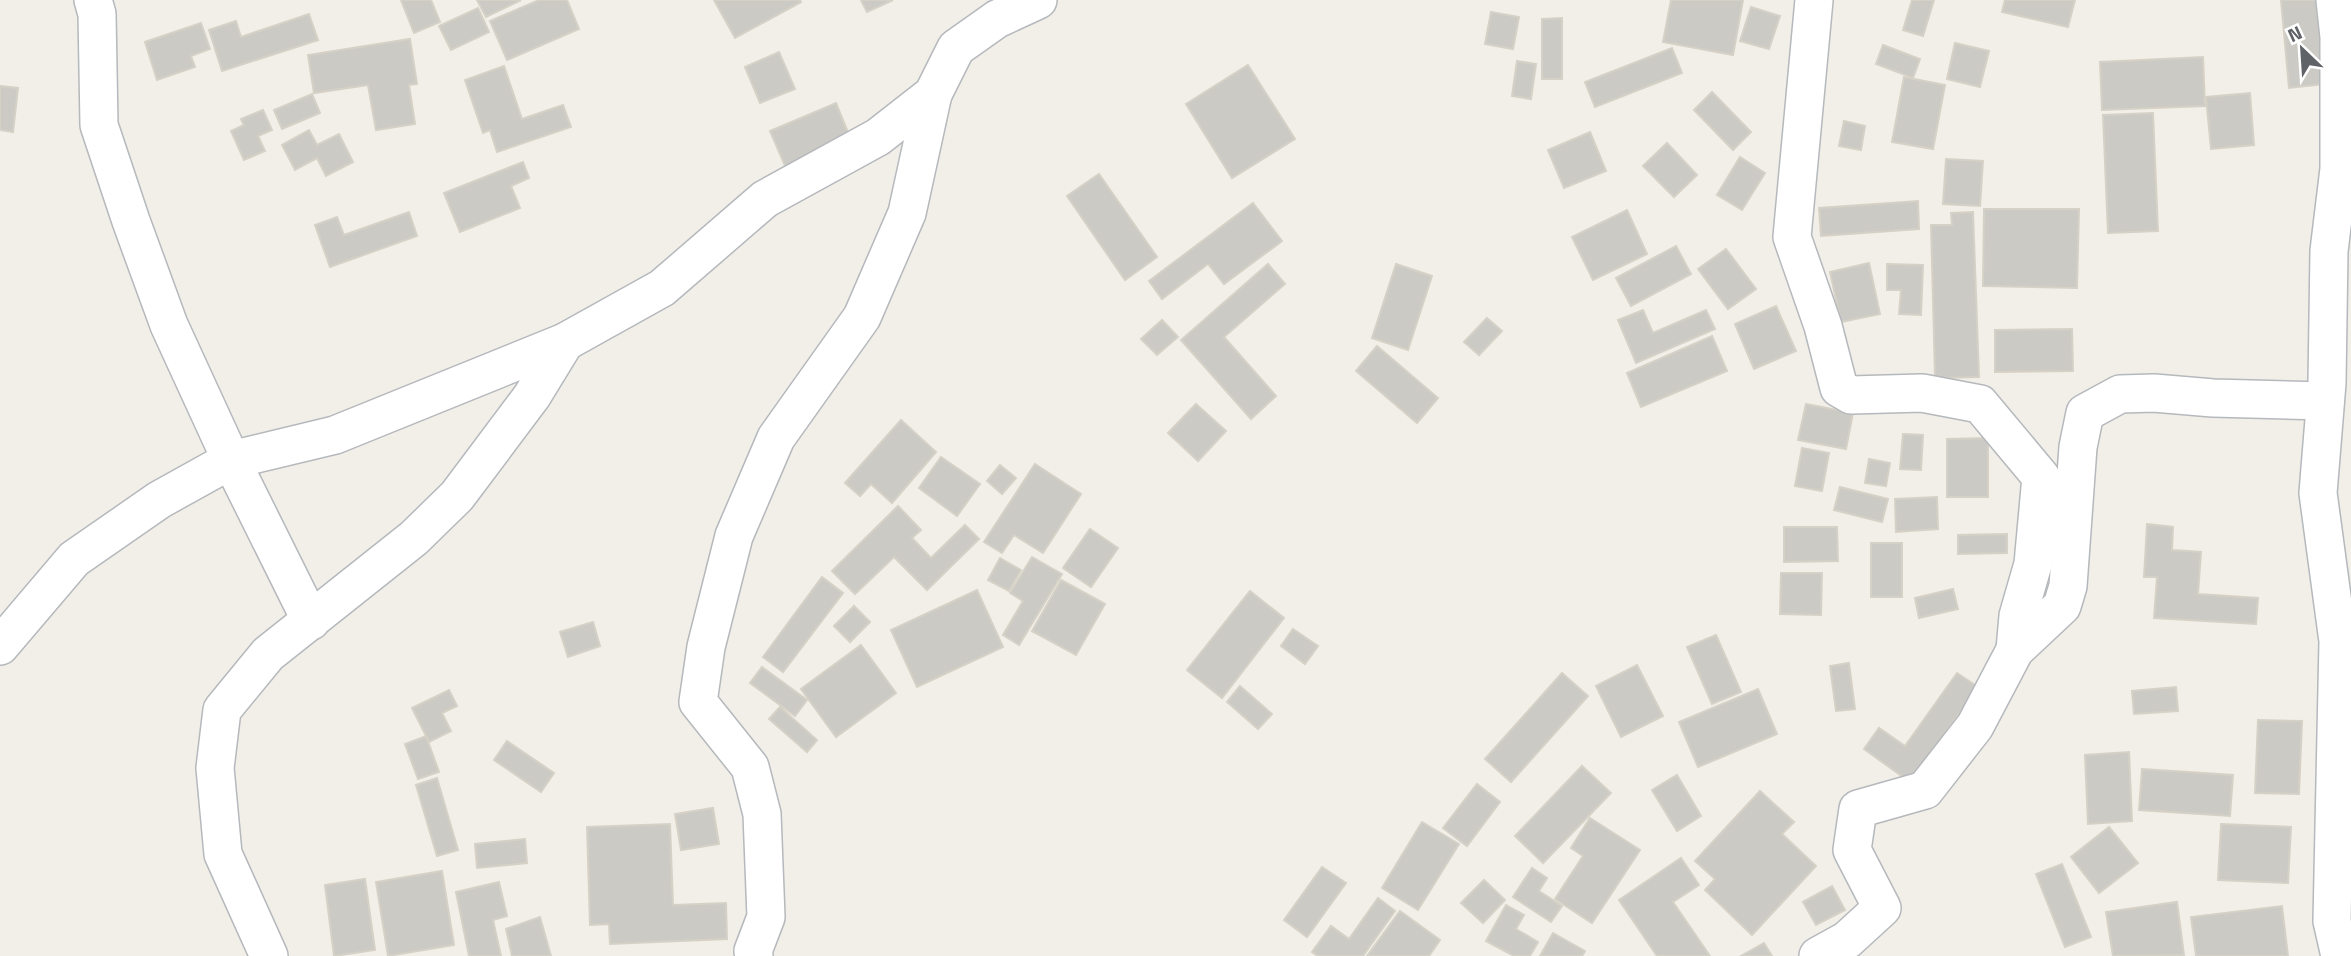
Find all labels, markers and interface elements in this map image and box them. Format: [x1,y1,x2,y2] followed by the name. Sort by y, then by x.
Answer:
[2267,14,2337,84] north arrow
[2283,17,2307,49] text: N

